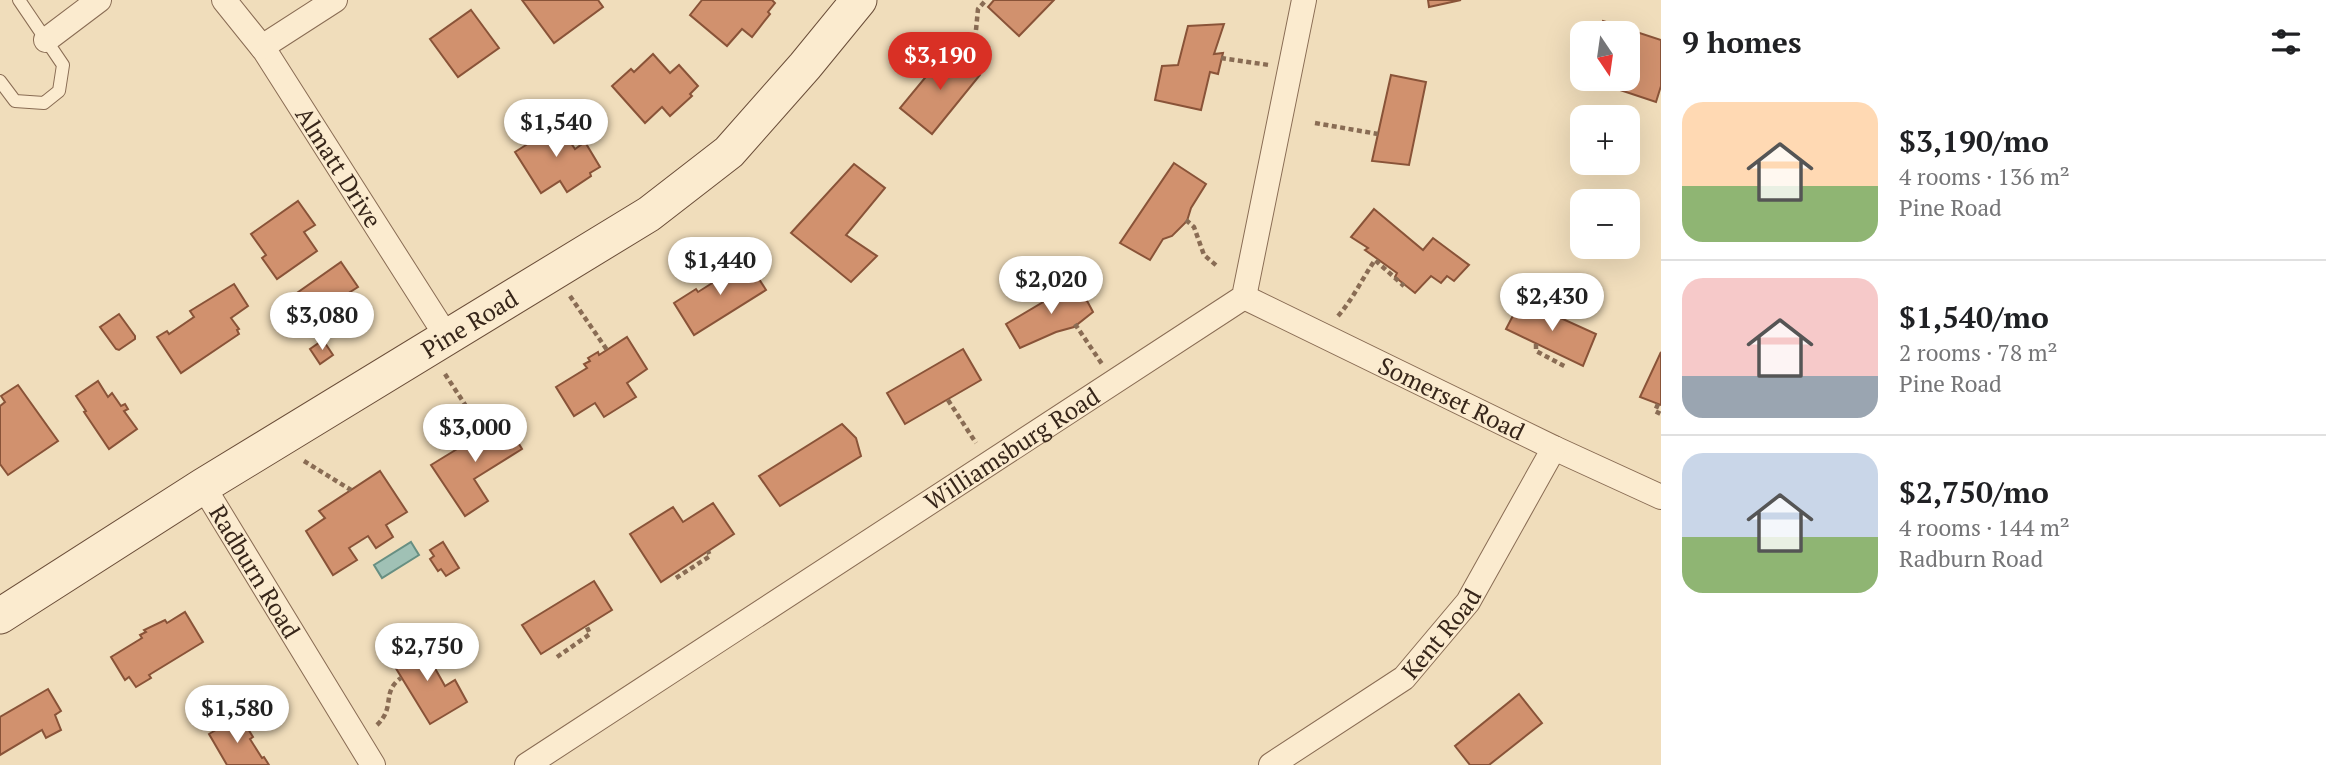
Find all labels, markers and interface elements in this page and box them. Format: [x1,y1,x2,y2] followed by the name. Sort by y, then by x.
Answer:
[1570,21,1640,91] north arrow
[1570,21,1640,259] map controls
[1682,22,1801,62] text: 9 homes
[2267,23,2305,61] icon: filters
[883,32,997,92] pin: $3,190
[904,39,976,70] text: $3,190
[499,100,613,159] pin: $1,540
[288,101,389,234] street label: Almatt Drive
[1570,105,1640,175] button: +
[520,106,592,137] text: $1,540
[1899,121,2049,161] text: $3,190/mo
[1738,130,1822,214] icon: home
[1899,161,2070,192] text: 4 rooms · 136 m²
[1570,189,1640,259] button: −
[1899,192,2002,223] text: Pine Road
[663,238,777,297] pin: $1,440
[684,244,756,275] text: $1,440
[994,256,1108,316] pin: $2,020
[1015,263,1087,294] text: $2,020
[1495,274,1609,333] pin: $2,430
[1516,280,1588,311] text: $2,430
[415,282,523,365] street label: Pine Road
[265,292,379,352] pin: $3,080
[1899,297,2049,337] text: $1,540/mo
[286,299,358,330] text: $3,080
[1738,306,1822,390] icon: home
[1899,337,2058,368] text: 2 rooms · 78 m²
[1373,349,1530,447] street label: Somerset Road
[1899,368,2002,399] text: Pine Road
[918,380,1105,517] street label: Williamsburg Road
[418,405,532,464] pin: $3,000
[439,411,511,442] text: $3,000
[1899,472,2049,512] text: $2,750/mo
[1738,481,1822,565] icon: home
[202,499,308,644] street label: Radburn Road
[1899,512,2070,543] text: 4 rooms · 144 m²
[1899,543,2043,574] text: Radburn Road
[1394,583,1488,686] street label: Kent Road
[370,624,484,683] pin: $2,750
[391,630,463,661] text: $2,750
[180,686,294,745] pin: $1,580
[201,692,273,723] text: $1,580

